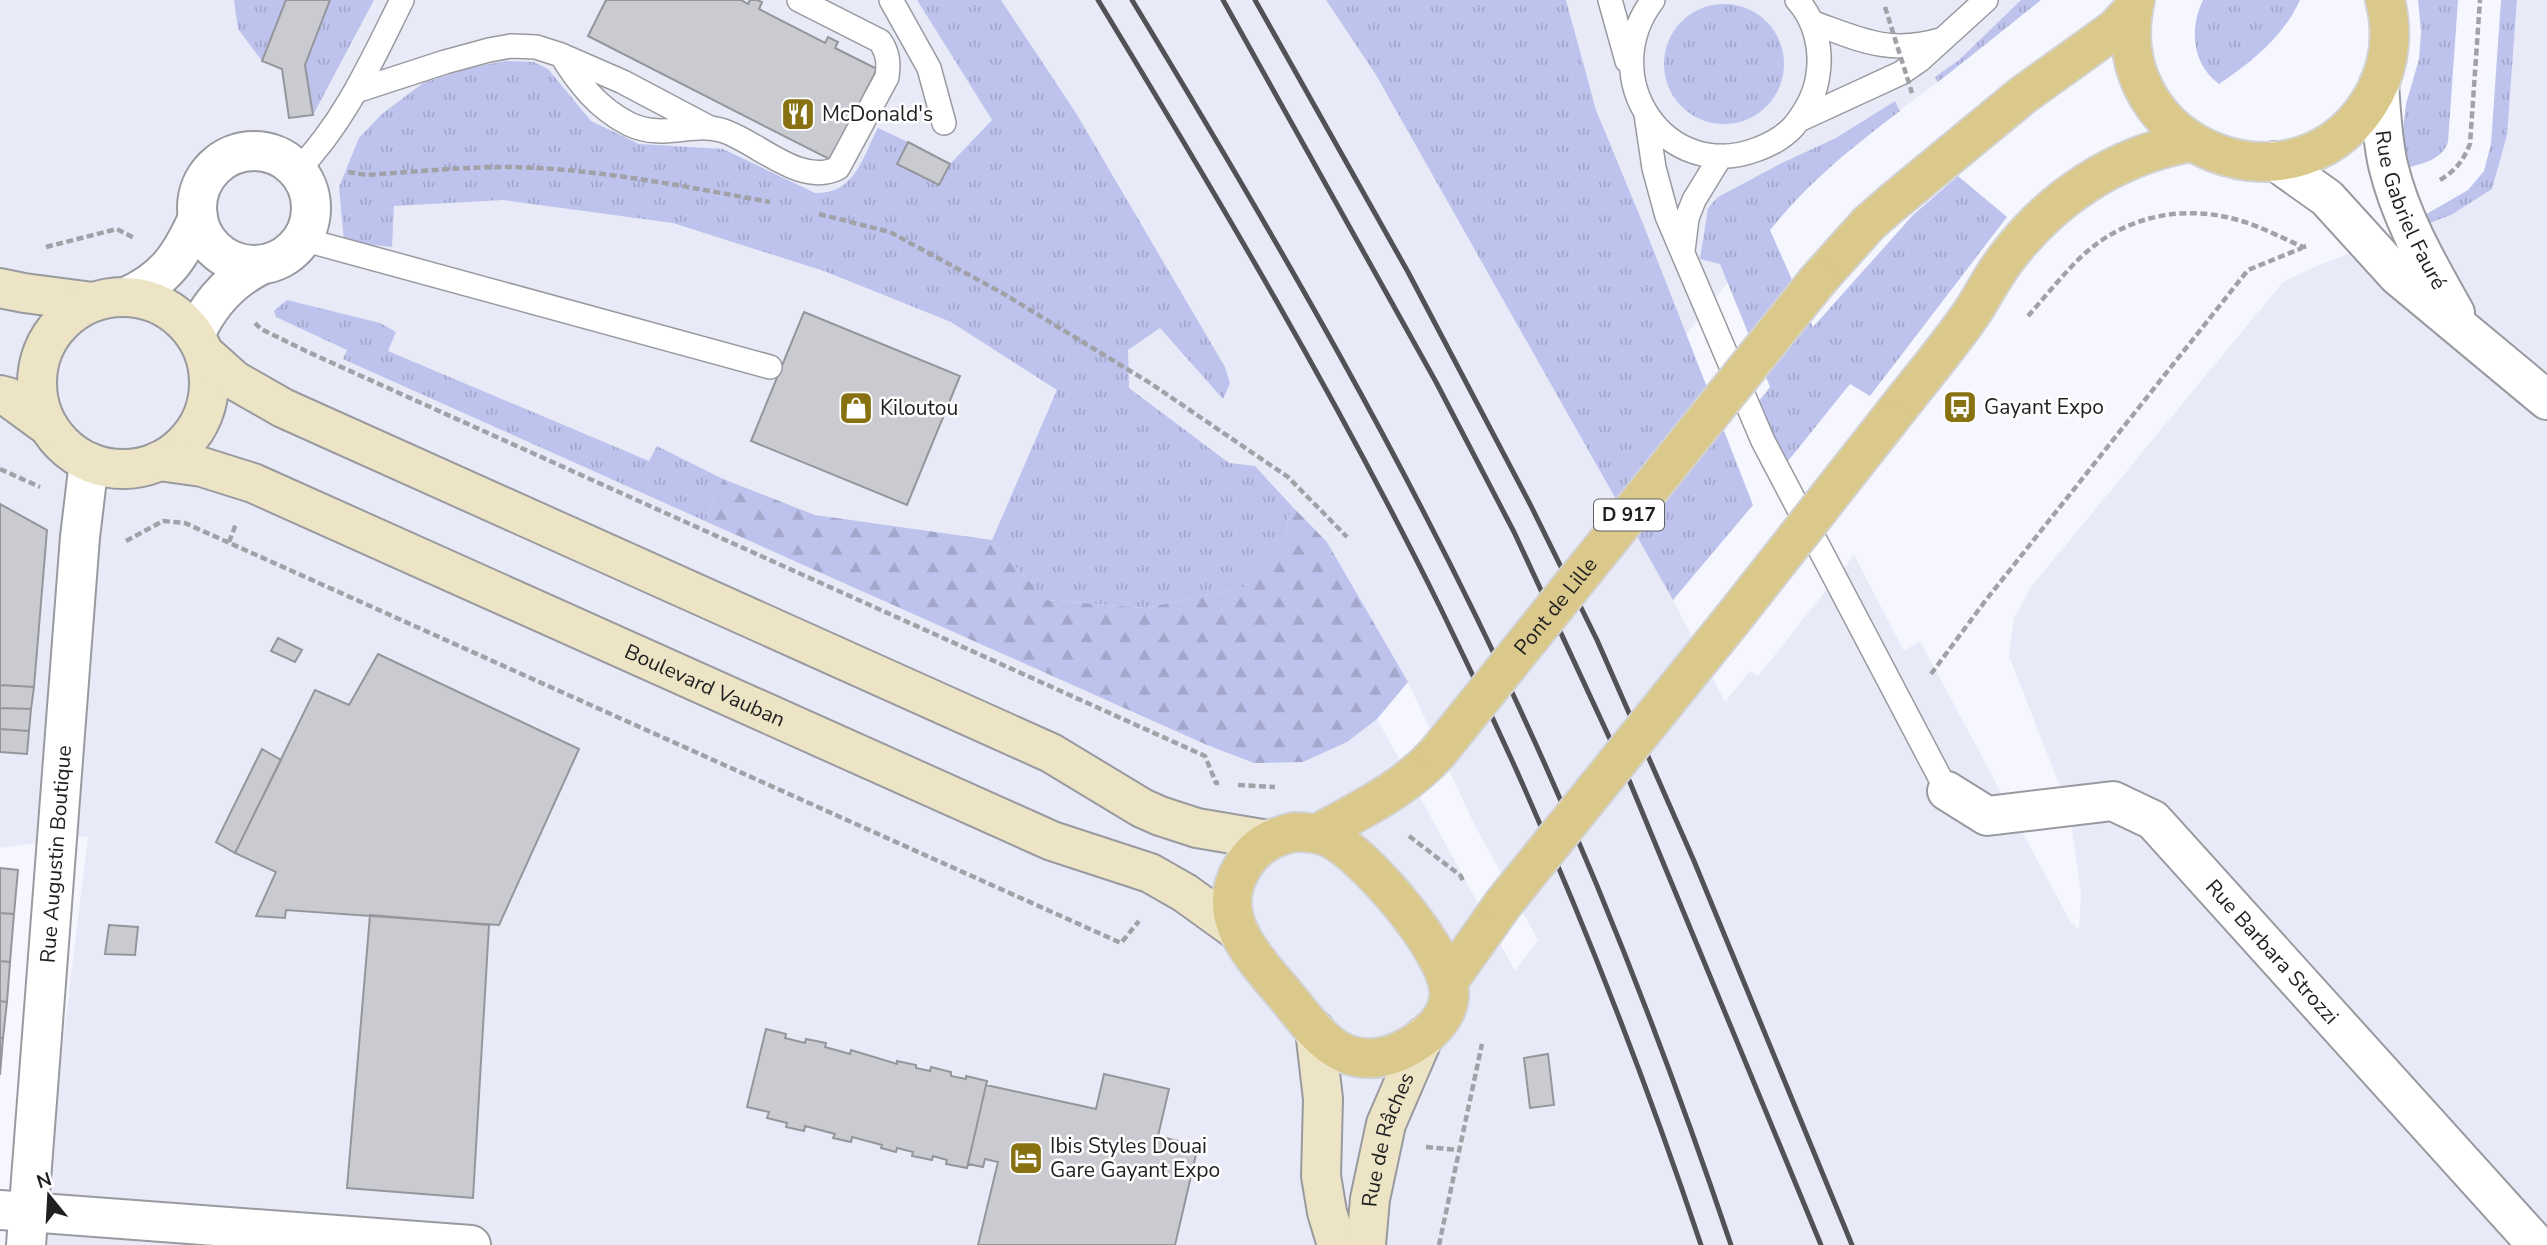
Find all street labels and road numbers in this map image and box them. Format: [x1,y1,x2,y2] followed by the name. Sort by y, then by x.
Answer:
[2369,129,2453,294] street label: Rue Gabriel Fauré
[1594,500,1664,530] road number: D 917
[1508,551,1603,661] street label: Pont de Lille
[620,637,790,734] street label: Boulevard Vauban
[34,744,78,964] street label: Rue Augustin Boutique
[2199,873,2345,1030] street label: Rue Barbara Strozzi
[1355,1068,1421,1208] street label: Rue de Râches

